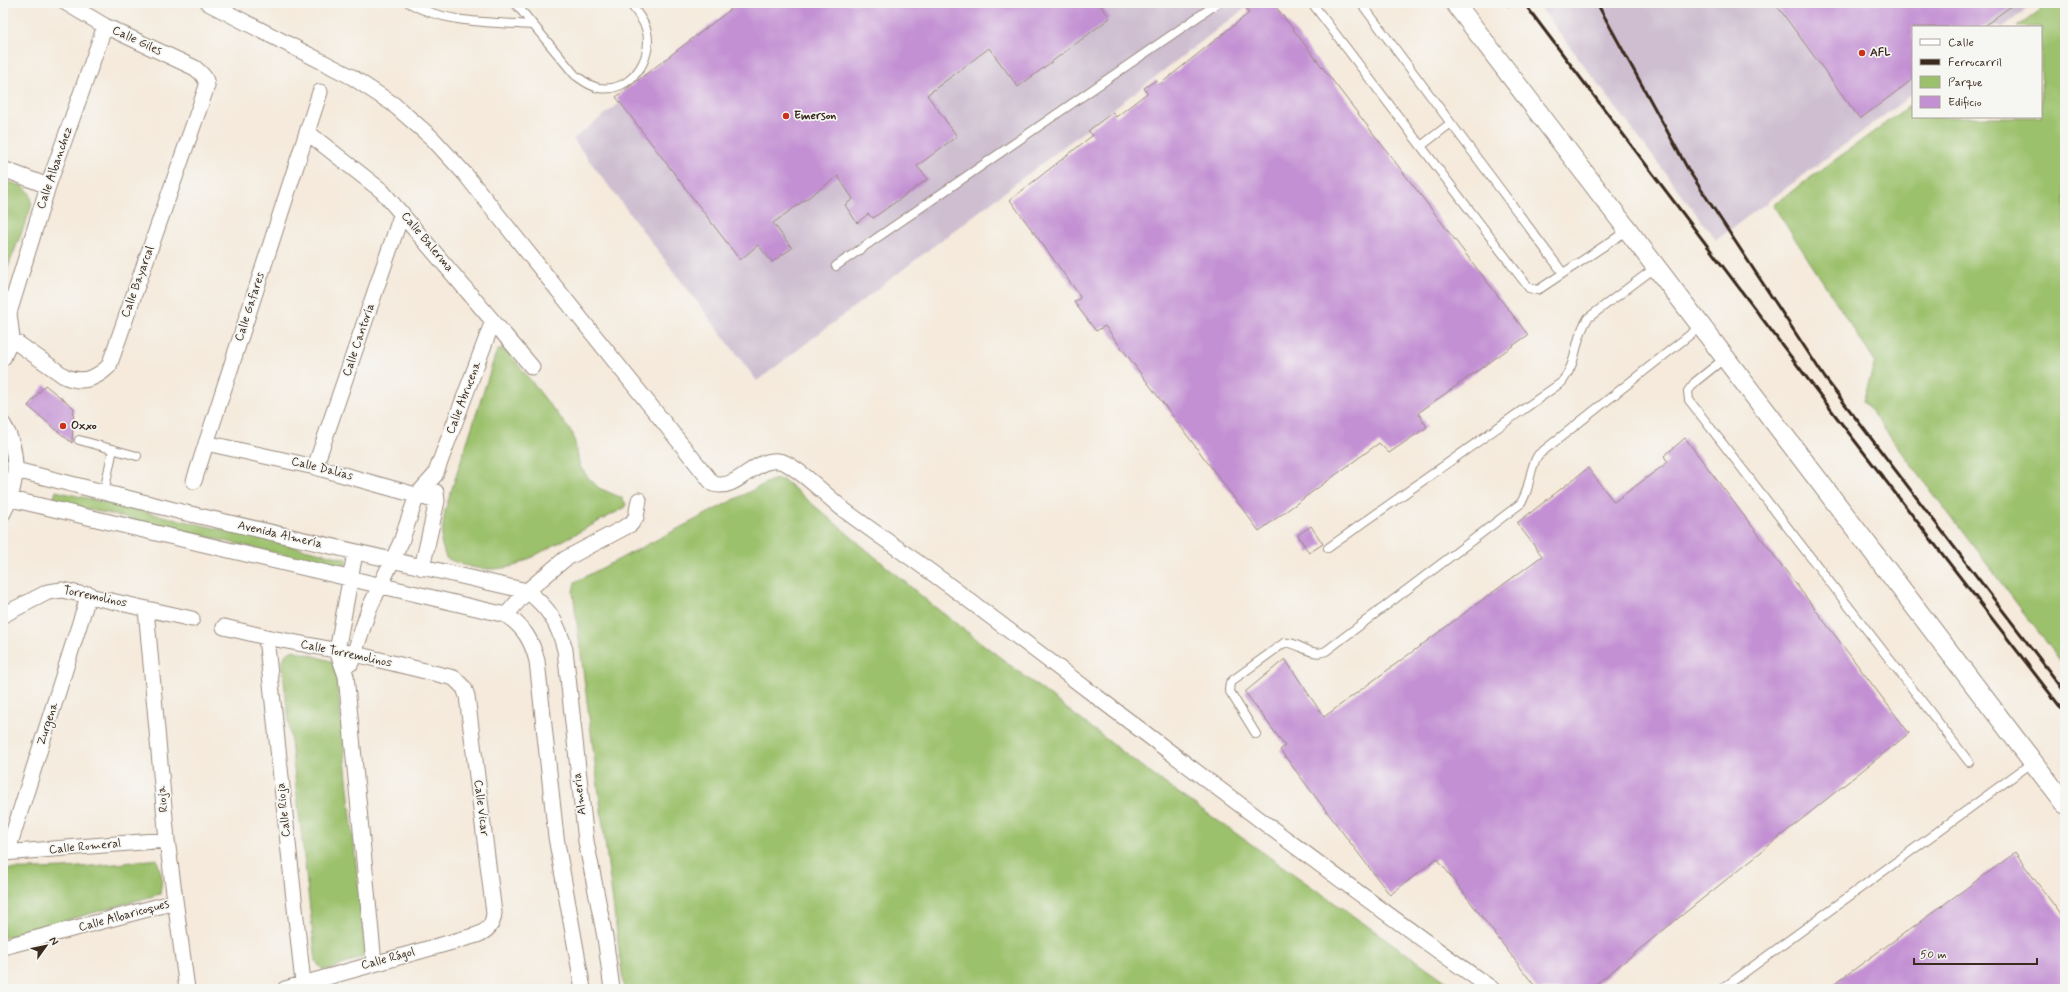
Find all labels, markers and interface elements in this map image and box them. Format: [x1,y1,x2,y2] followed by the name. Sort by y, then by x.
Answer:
[109,22,165,60] street label: Calle Giles
[1912,26,2042,118] legend
[1948,35,1974,51] text: Calle
[1870,45,1891,61] place label: AFL
[1857,48,1867,58] marker: AFL
[1948,55,2002,71] text: Ferrocarril
[1948,75,1983,91] text: Parque
[1948,95,1982,111] text: Edificio
[794,108,836,124] place label: Emerson
[781,111,791,121] marker: Emerson
[33,125,77,211] street label: Calle Albanchez
[397,209,457,275] street label: Calle Balerma
[118,244,158,320] street label: Calle Bayarcal
[231,270,269,344] street label: Calle Gafares
[339,301,379,379] street label: Calle Cantoría
[443,359,485,437] street label: Calle Abrucena
[71,418,97,434] place label: Oxxo
[58,421,68,431] marker: Oxxo
[289,454,355,485] street label: Calle Dalias
[236,518,324,552] street label: Avenida Almería
[62,582,128,612] street label: Torremolinos
[299,637,393,671] street label: Calle Torremolinos
[34,700,63,748] street label: Zurgena
[569,772,591,816] street label: Almería
[470,779,492,838] street label: Calle Vicar
[273,782,295,838] street label: Calle Rioja
[154,784,172,813] street label: Rioja
[48,836,122,858] street label: Calle Romeral
[77,896,171,936] street label: Calle Albaricoques
[26,926,66,966] north arrow
[46,934,61,948] text: N
[1914,940,2037,966] scale bar
[359,944,417,974] street label: Calle Rágol
[1920,947,1947,963] text: 50 m

